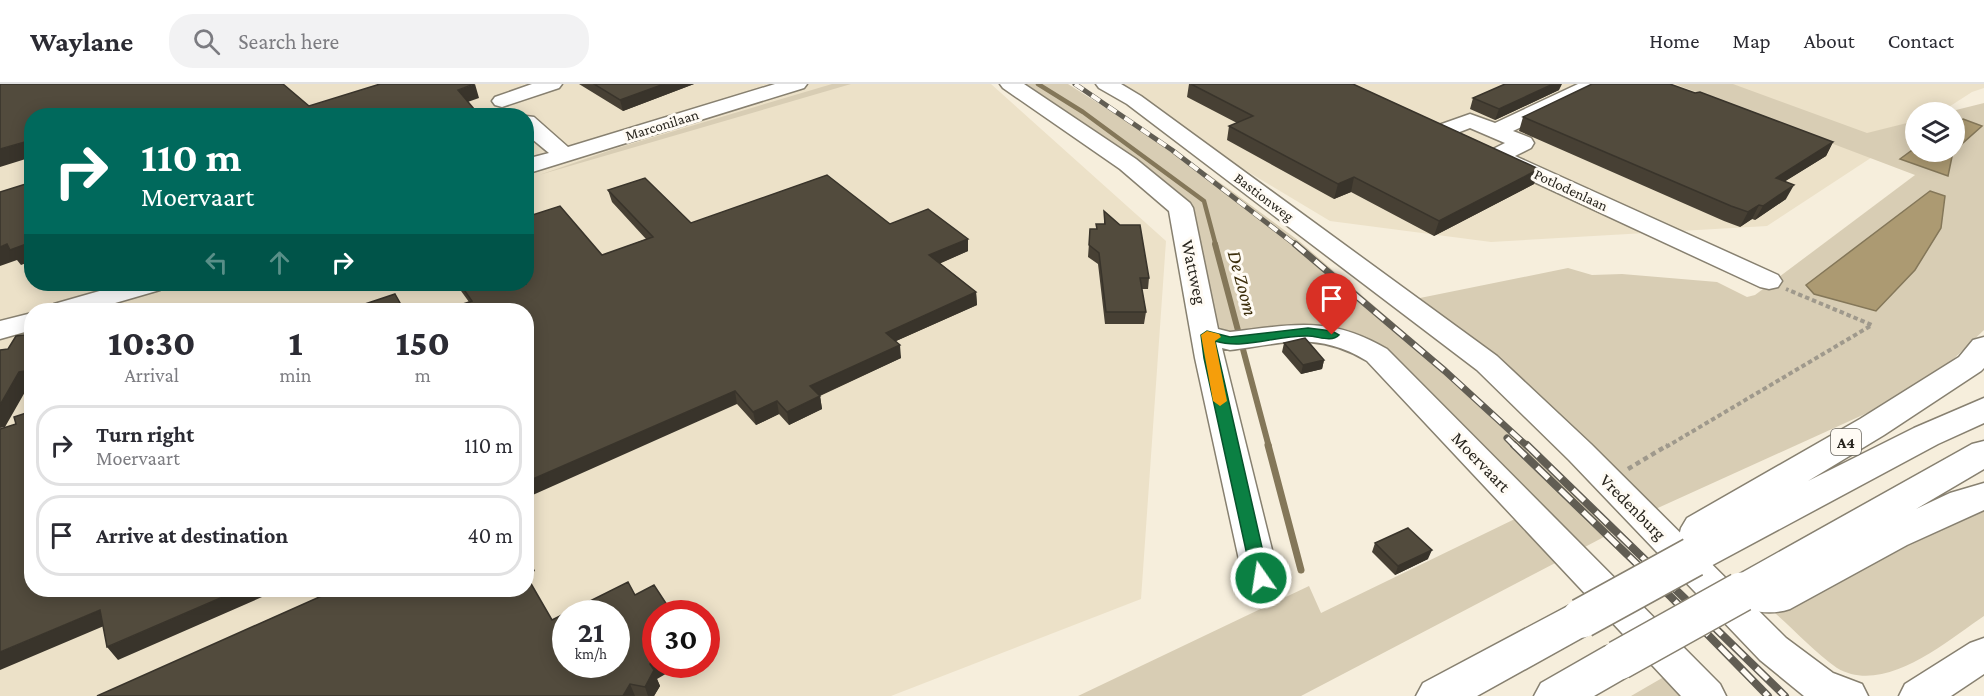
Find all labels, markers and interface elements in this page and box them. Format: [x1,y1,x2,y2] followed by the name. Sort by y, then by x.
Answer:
[169,14,589,68] search box
[190,25,223,58] icon: search
[30,26,133,57] text: Waylane
[238,29,339,54] text: Search here
[1649,29,1699,53] text: Home
[1732,29,1771,53] text: Map
[1804,29,1855,53] text: About
[1888,29,1954,53] text: Contact
[1905,102,1965,162] map controls
[1905,102,1965,162] button: layers
[623,106,701,144] street label: Marconilaan
[42,132,120,210] icon: right
[141,133,242,180] text: 110 m
[1532,166,1610,214] street label: Potlodenlaan
[1231,170,1297,225] street label: Bastionweg
[141,182,254,212] text: Moervaart
[1177,238,1211,306] street label: Wattweg
[200,246,233,279] icon: left
[263,246,296,279] icon: ahead
[326,246,359,279] icon: right
[1224,248,1262,318] water label: De Zoom
[1306,273,1357,335] pin
[1315,282,1348,315] icon: arrive
[108,323,195,363] text: 10:30
[288,323,303,363] text: 1
[395,323,450,363] text: 150
[125,364,179,386] text: Arrival
[279,364,312,386] text: min
[415,364,431,386] text: m
[96,422,194,447] text: Turn right
[1448,428,1515,497] street label: Moervaart
[45,429,78,462] icon: right
[1831,429,1861,455] road number: A4
[464,433,513,458] text: 110 m
[96,447,180,469] text: Moervaart
[1596,470,1670,544] street label: Vredenburg
[45,519,78,552] icon: arrive
[96,523,288,548] text: Arrive at destination
[468,523,513,548] text: 40 m
[1229,546,1293,610] position arrow
[642,600,720,678] speed limit sign: 30
[578,615,604,648] text: 21
[575,646,607,662] text: km/h

